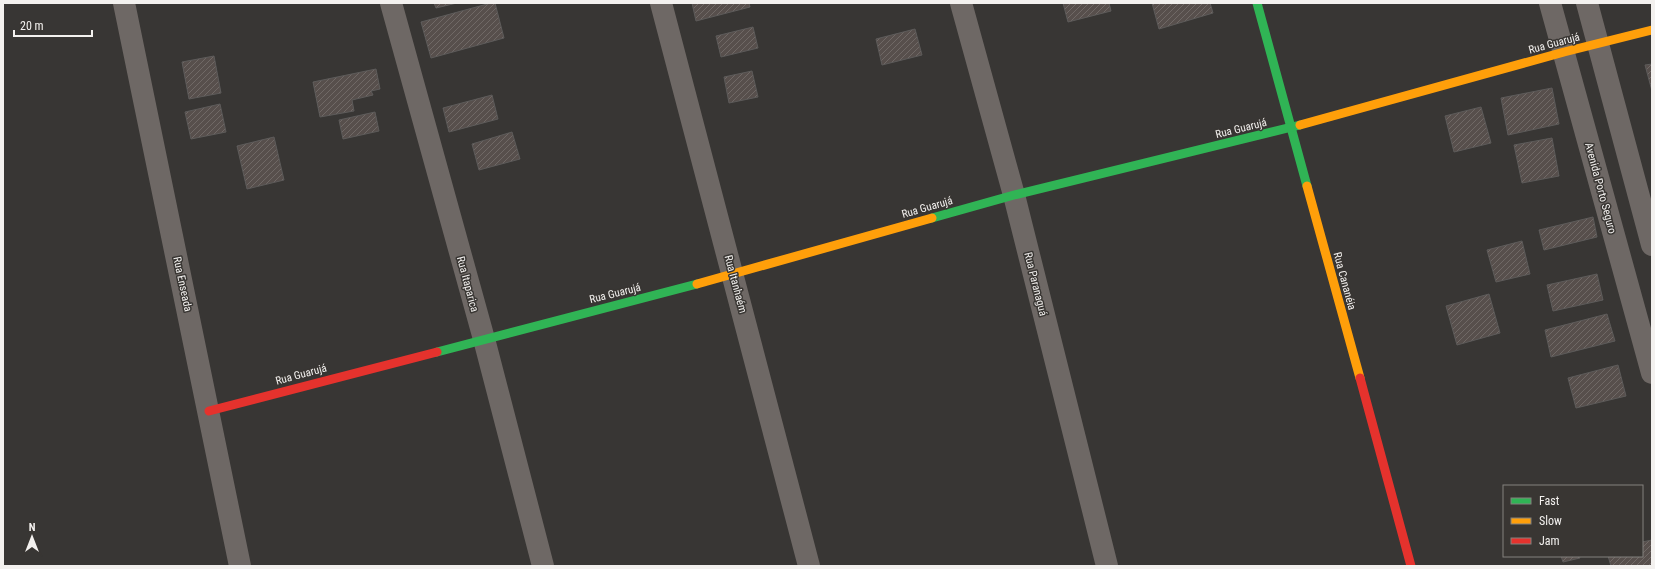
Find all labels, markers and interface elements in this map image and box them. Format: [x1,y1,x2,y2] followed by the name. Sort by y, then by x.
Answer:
[14,12,92,38] scale bar
[20,19,44,33] text: 20 m
[1527,30,1581,57] street label: Rua Guarujá
[1214,116,1268,141] street label: Rua Guarujá
[1582,141,1619,236] street label: Avenida Porto Seguro
[900,194,954,221] street label: Rua Guarujá
[1021,251,1050,317] street label: Rua Paranaguá
[1331,251,1358,311] street label: Rua Cananéia
[722,254,750,315] street label: Rua Itanhaém
[170,255,195,313] street label: Rua Enseada
[454,255,481,313] street label: Rua Itaparica
[588,281,642,306] street label: Rua Guarujá
[274,361,328,388] street label: Rua Guarujá
[1503,485,1643,557] legend
[1539,494,1560,508] text: Fast
[1539,514,1562,528] text: Slow
[12,517,52,557] north arrow
[29,521,36,534] text: N
[1539,534,1560,548] text: Jam

